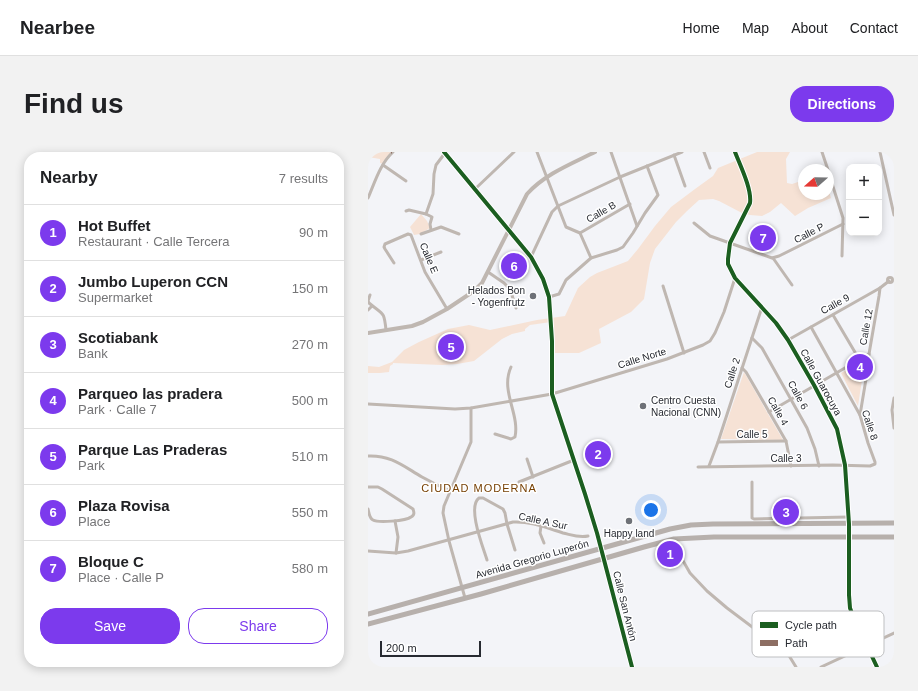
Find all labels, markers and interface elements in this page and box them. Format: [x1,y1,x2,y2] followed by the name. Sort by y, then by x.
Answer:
[20,17,95,38] text: Nearbee
[683,20,720,36] text: Home
[742,20,769,36] text: Map
[791,20,828,36] text: About
[850,20,898,36] text: Contact
[790,86,894,122] button: Directions
[24,88,124,119] text: Find us
[798,164,834,200] north arrow
[846,164,882,236] map controls
[846,164,882,200] button: +
[40,168,98,187] text: Nearby
[279,171,328,186] text: 7 results
[584,199,618,225] street label: Calle B
[846,200,882,236] button: −
[78,217,150,234] text: Hot Buffet
[792,221,826,245] street label: Calle P
[750,223,776,253] pin: 7
[49,225,57,240] text: 1
[299,225,328,240] text: 90 m
[78,234,230,249] text: Restaurant · Calle Tercera
[418,241,440,275] street label: Calle E
[501,251,527,281] pin: 6
[78,273,228,290] text: Jumbo Luperon CCN
[49,281,57,296] text: 2
[292,281,328,296] text: 150 m
[468,285,525,308] place label: Helados Bon - Yogenfrutz
[78,290,152,305] text: Supermarket
[528,291,538,301] marker: Helados Bon - Yogenfrutz
[819,291,852,316] street label: Calle 9
[857,308,875,346] street label: Calle 12
[78,329,158,346] text: Scotiabank
[438,332,464,362] pin: 5
[49,337,57,352] text: 3
[292,337,328,352] text: 270 m
[616,345,668,371] street label: Calle Norte
[78,346,108,361] text: Bank
[798,347,844,418] street label: Calle Guarocuya
[847,352,873,382] pin: 4
[722,356,742,390] street label: Calle 2
[786,379,811,412] street label: Calle 6
[78,385,222,402] text: Parqueo las pradera
[49,393,57,408] text: 4
[292,393,328,408] text: 500 m
[651,395,721,418] place label: Centro Cuesta Nacional (CNN)
[765,395,791,428] street label: Calle 4
[638,401,648,411] marker: Centro Cuesta Nacional (CNN)
[78,402,157,417] text: Park · Calle 7
[860,408,880,442] street label: Calle 8
[736,429,768,440] street label: Calle 5
[585,439,611,469] pin: 2
[78,441,227,458] text: Parque Las Praderas
[49,449,57,464] text: 5
[292,449,328,464] text: 510 m
[770,453,802,464] street label: Calle 3
[78,458,105,473] text: Park
[421,482,537,494] district label: CIUDAD MODERNA
[78,497,170,514] text: Plaza Rovisa
[773,497,799,527] pin: 3
[641,500,661,520] your location
[49,505,57,520] text: 6
[292,505,328,520] text: 550 m
[518,510,569,532] street label: Calle A Sur
[78,514,111,529] text: Place
[624,516,634,526] marker: Happy land
[604,528,654,539] place label: Happy land
[474,538,590,580] street label: Avenida Gregorio Luperón
[657,539,683,569] pin: 1
[78,553,144,570] text: Bloque C
[49,561,57,576] text: 7
[292,561,328,576] text: 580 m
[78,570,164,585] text: Place · Calle P
[611,570,639,642] street label: Calle San Antón
[40,608,180,644] button: Save
[188,608,328,644] button: Share
[752,611,884,657] legend
[785,619,837,631] text: Cycle path
[785,637,808,649] text: Path
[380,639,481,658] scale bar
[386,642,417,654] text: 200 m

